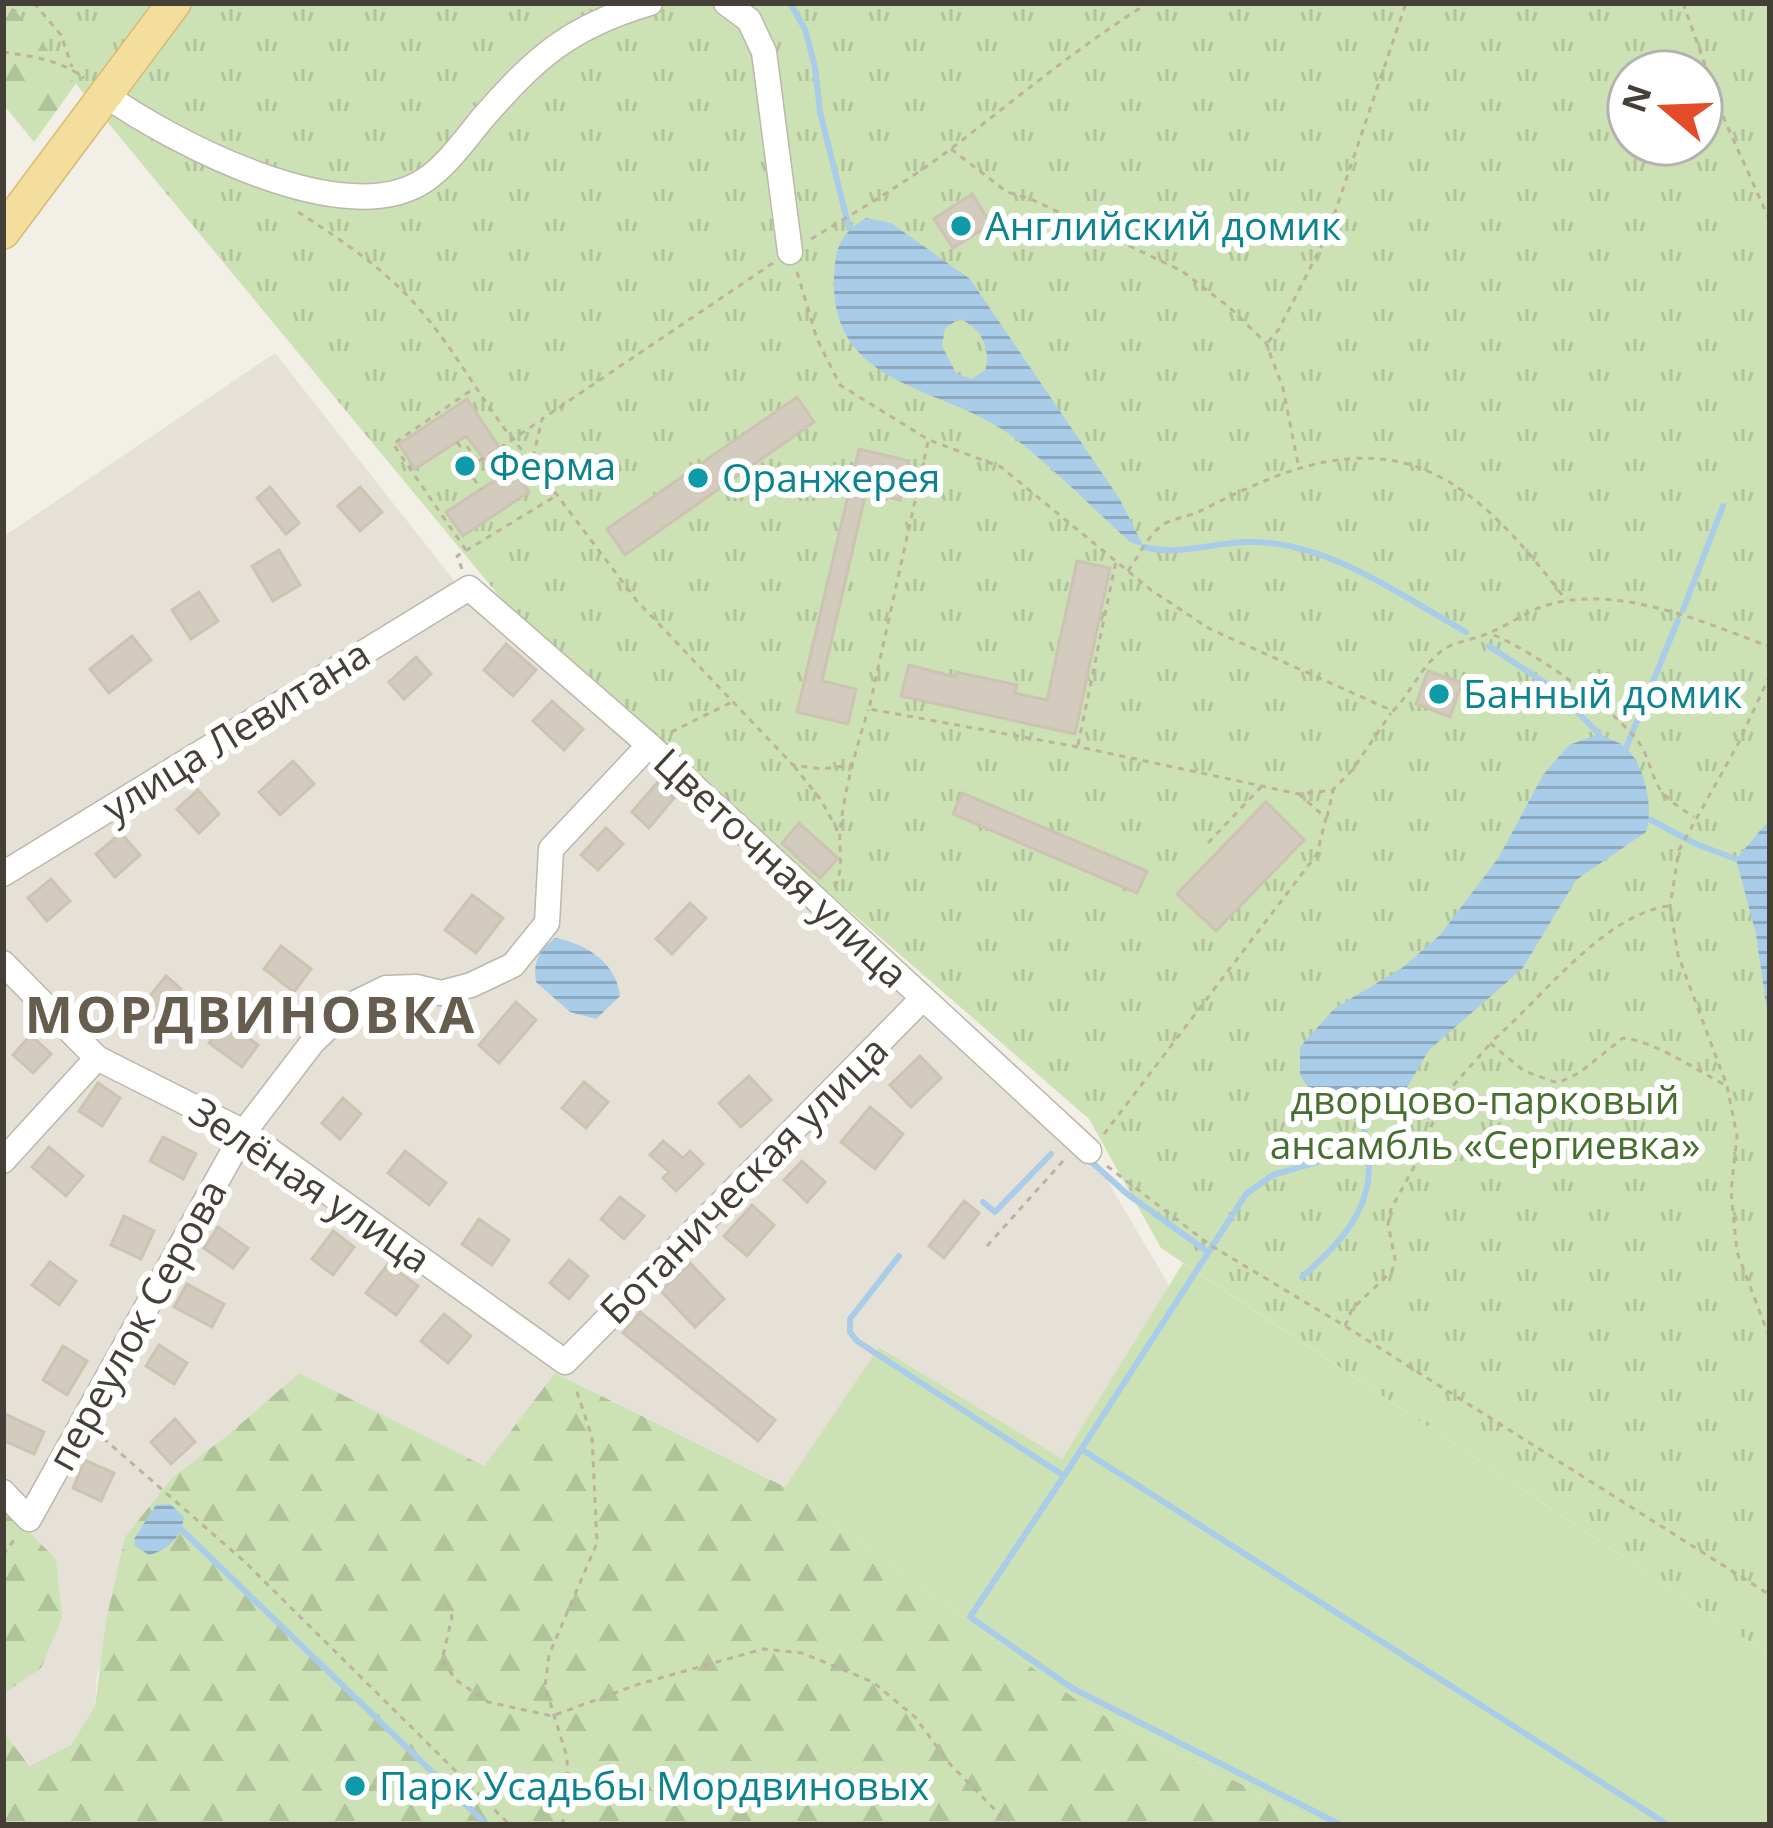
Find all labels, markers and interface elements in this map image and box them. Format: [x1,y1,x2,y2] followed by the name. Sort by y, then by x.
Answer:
[1605,48,1725,168] north arrow
[1611,78,1662,118] text: N
[985,198,1341,251] place label: Английский домик
[948,213,974,239] marker: Английский домик
[489,438,616,491] place label: Ферма
[722,450,940,503] place label: Оранжерея
[452,453,478,479] marker: Ферма
[685,465,711,491] marker: Оранжерея
[92,626,379,833] street label: улица Левитана
[1463,666,1742,719] place label: Банный домик
[1426,681,1452,707] marker: Банный домик
[644,735,921,999] street label: Цветочная улица
[25,978,477,1048] district label: МОРДВИНОВКА
[587,1023,899,1335] street label: Ботаническая улица
[1270,1072,1700,1170] park label: дворцово-парковый ансамбль «Сергиевка»
[180,1084,442,1284] street label: Зелёная улица
[34,1169,238,1479] street label: переулок Серова
[379,1758,929,1811] place label: Парк Усадьбы Мордвиновых
[342,1773,368,1799] marker: Парк Усадьбы Мордвиновых

